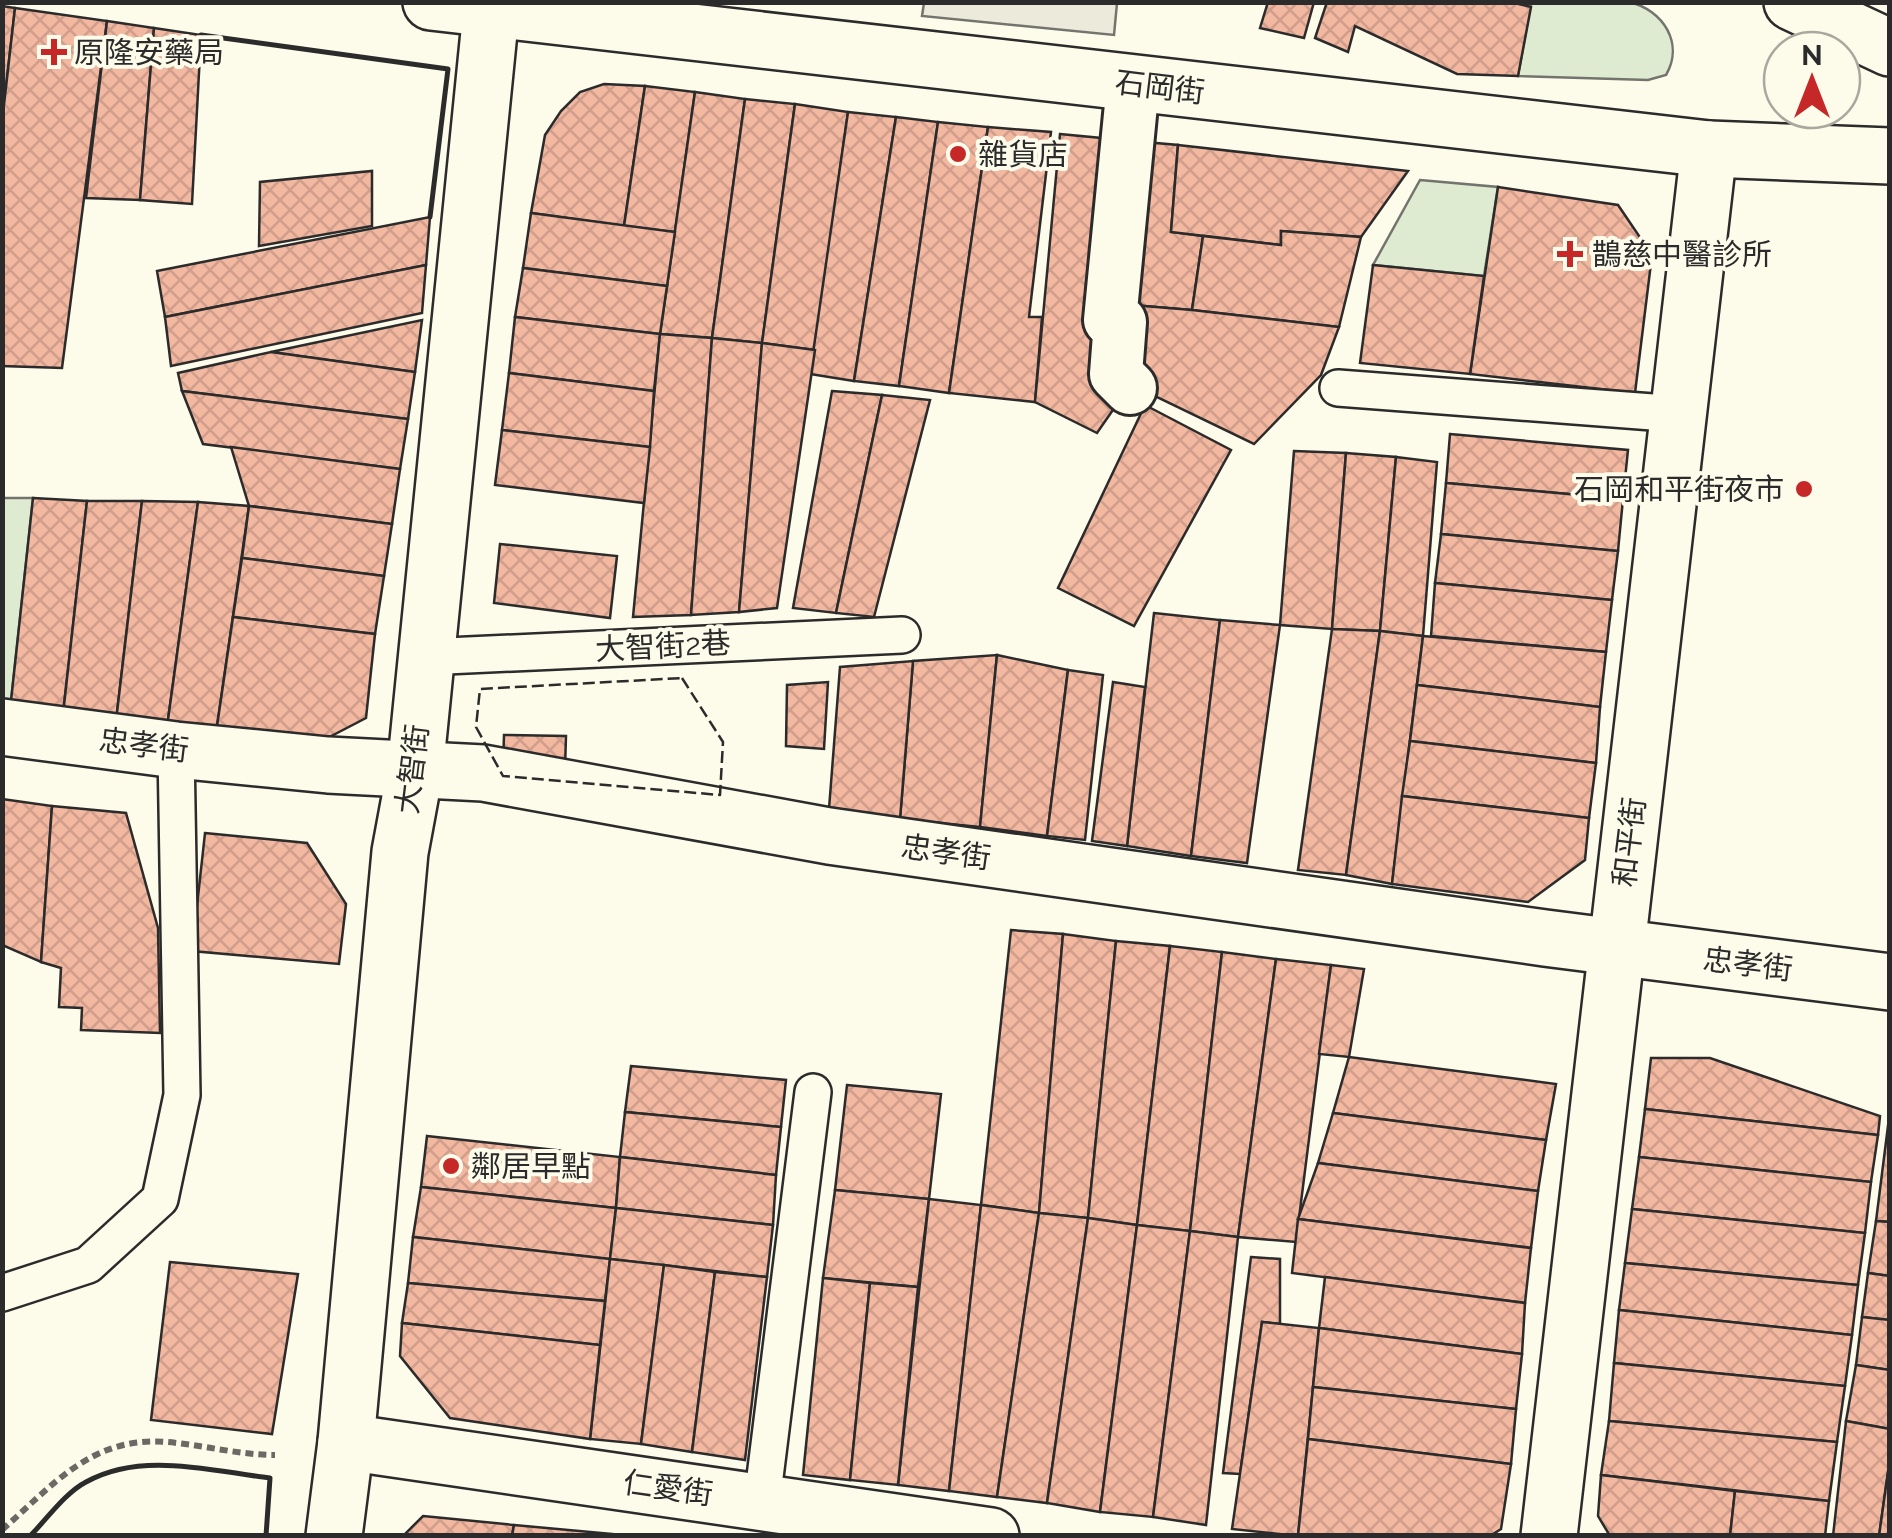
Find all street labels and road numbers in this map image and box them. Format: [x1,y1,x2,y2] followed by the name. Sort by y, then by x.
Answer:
[1113,64,1207,110] street label: 石岡街
[594,625,732,667] street label: 大智街2巷
[97,722,191,768] street label: 忠孝街
[389,722,435,816] street label: 大智街
[1606,795,1652,889] street label: 和平街
[899,828,993,876] street label: 忠孝街
[1701,941,1795,987] street label: 忠孝街
[621,1464,715,1512] street label: 仁愛街

